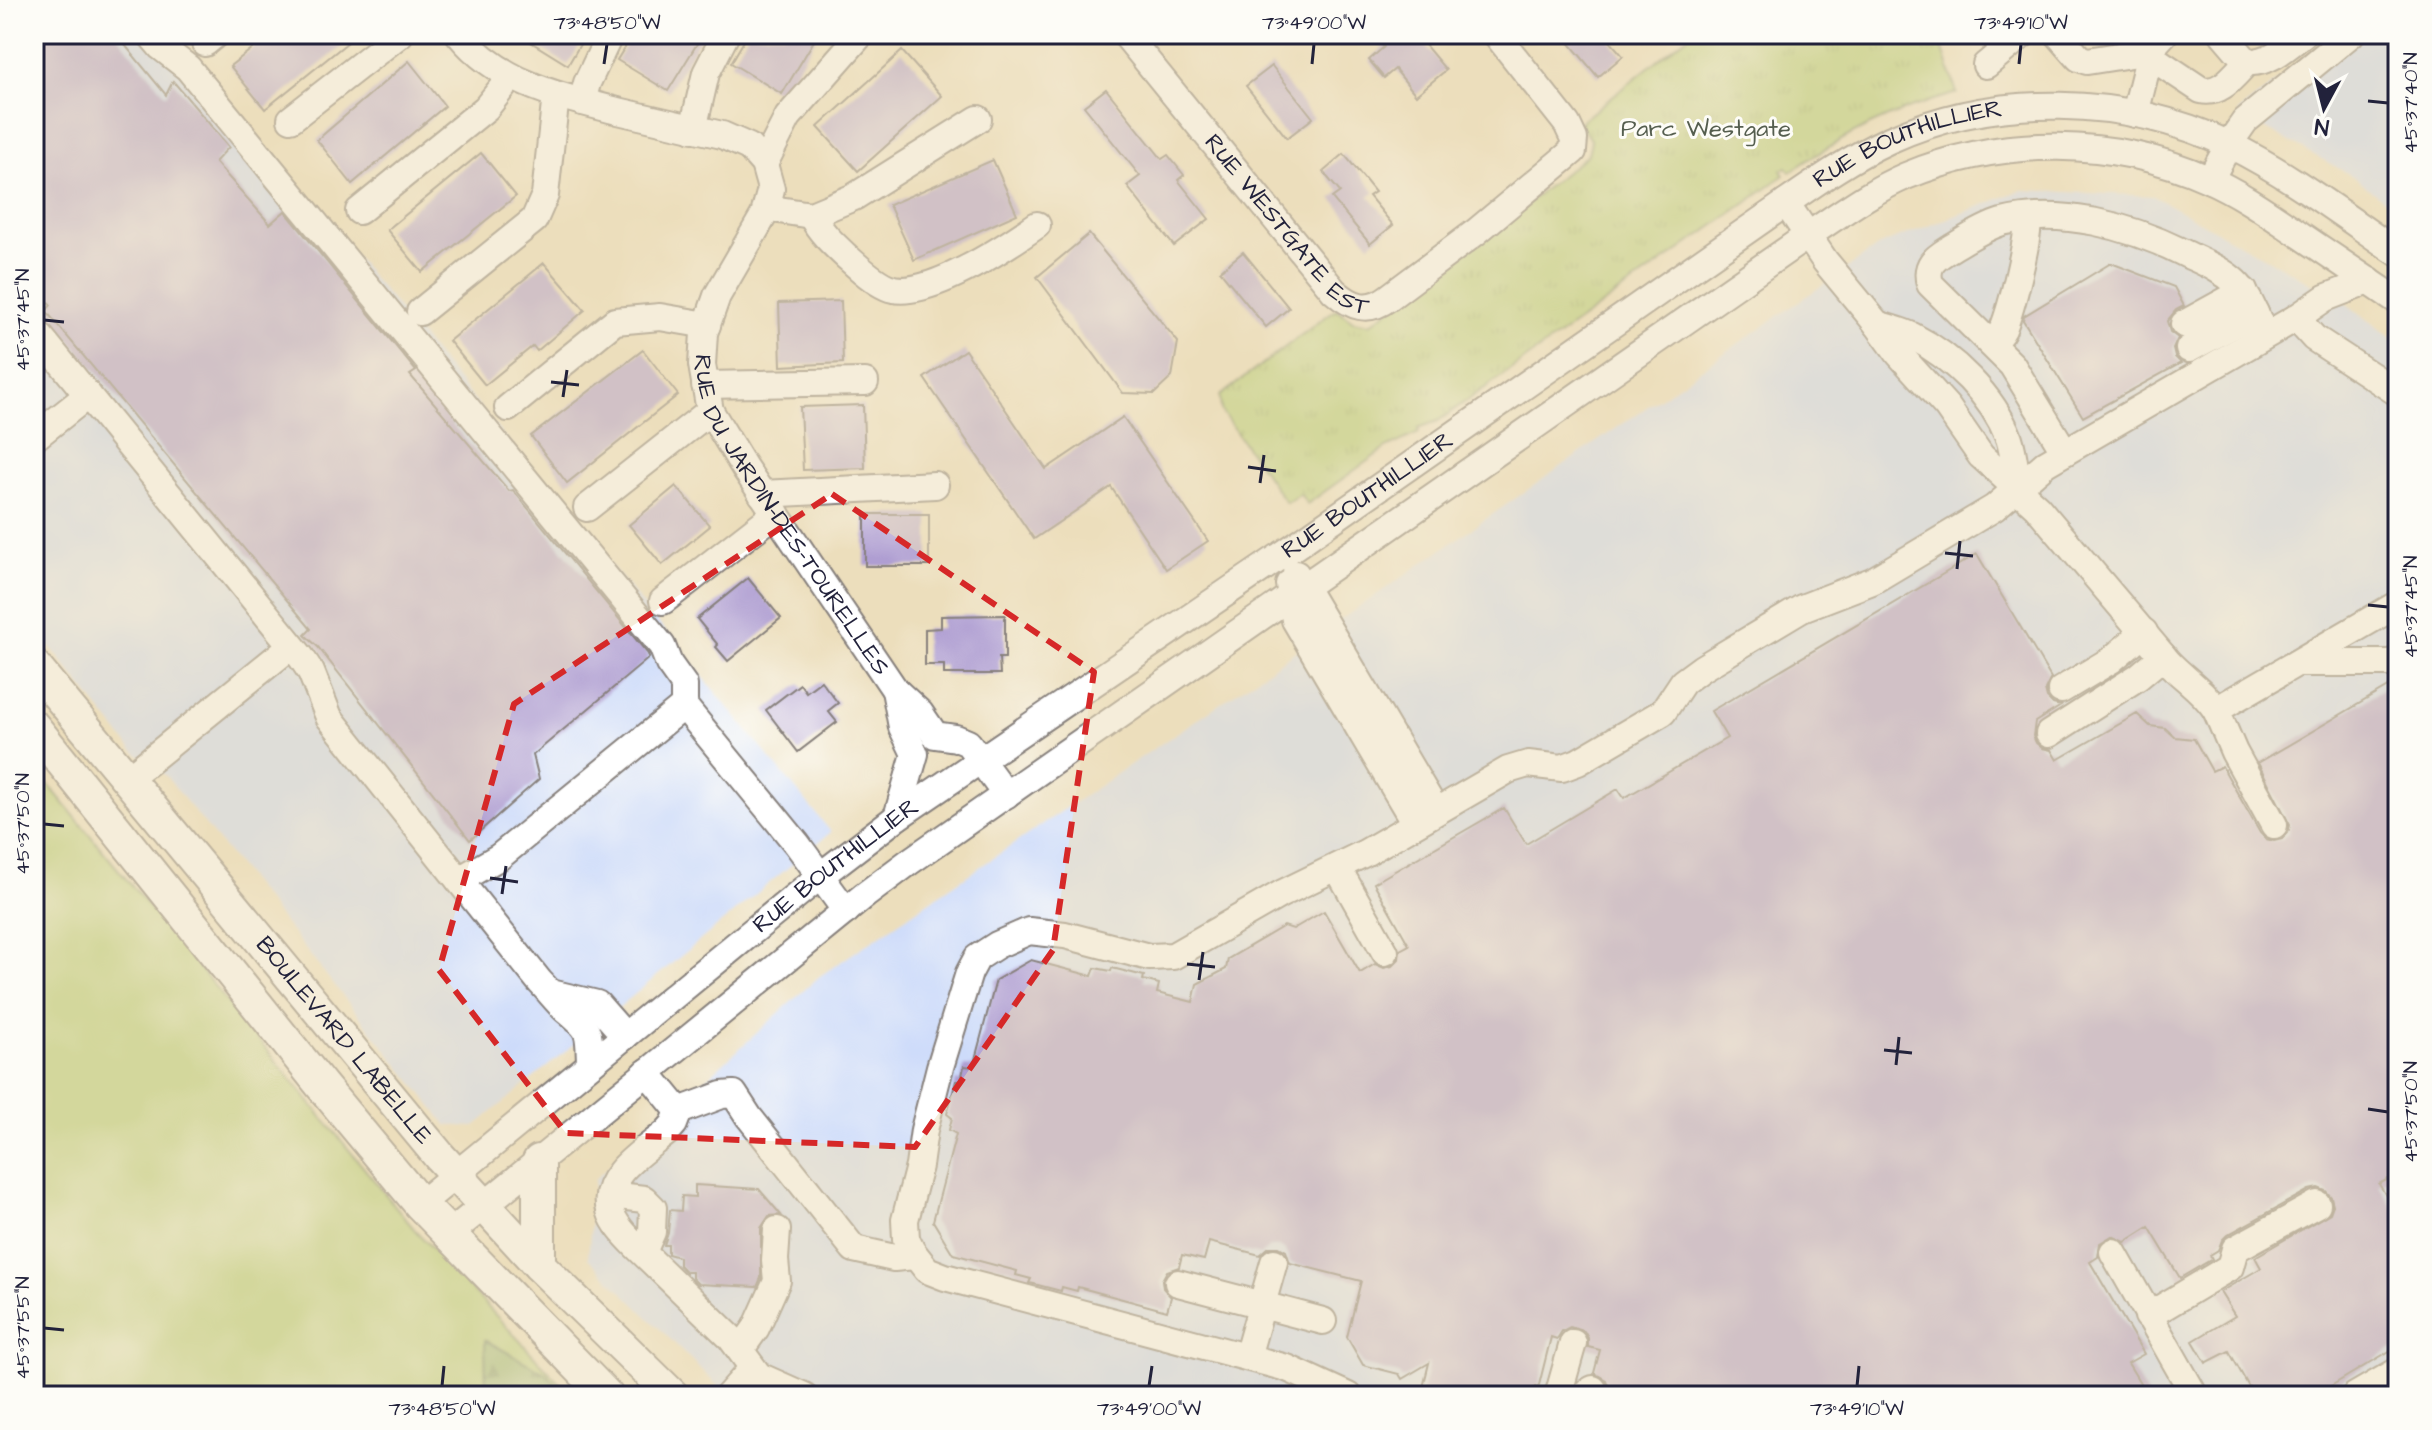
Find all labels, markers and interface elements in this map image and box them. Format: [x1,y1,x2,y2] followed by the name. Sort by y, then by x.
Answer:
[553,9,661,37] text: 73°48'50"W
[1262,9,1366,37] text: 73°49'00"W
[1974,9,2068,37] text: 73°49'10"W
[2397,52,2425,154] text: 45°37'40"N
[2284,68,2364,148] north arrow
[1806,92,2004,197] street label: RUE BOUTHILLIER
[2313,110,2330,143] text: N
[1621,112,1791,147] park label: Parc Westgate
[1196,127,1371,324] street label: RUE WESTGATE EST
[9,269,37,371] text: 45°37'45"N
[685,353,897,682] street label: RUE DU JARDIN-DES-TOURELLES
[1275,424,1460,567] street label: RUE BOUTHILLIER
[2397,556,2425,658] text: 45°37'45"N
[9,773,37,875] text: 45°37'50"N
[745,790,925,941] street label: RUE BOUTHILLIER
[247,929,440,1152] street label: BOULEVARD LABELLE
[2397,1061,2425,1163] text: 45°37'50"N
[9,1276,37,1380] text: 45°37'55"N
[388,1395,496,1423] text: 73°48'50"W
[1097,1395,1201,1423] text: 73°49'00"W
[1810,1395,1904,1423] text: 73°49'10"W

